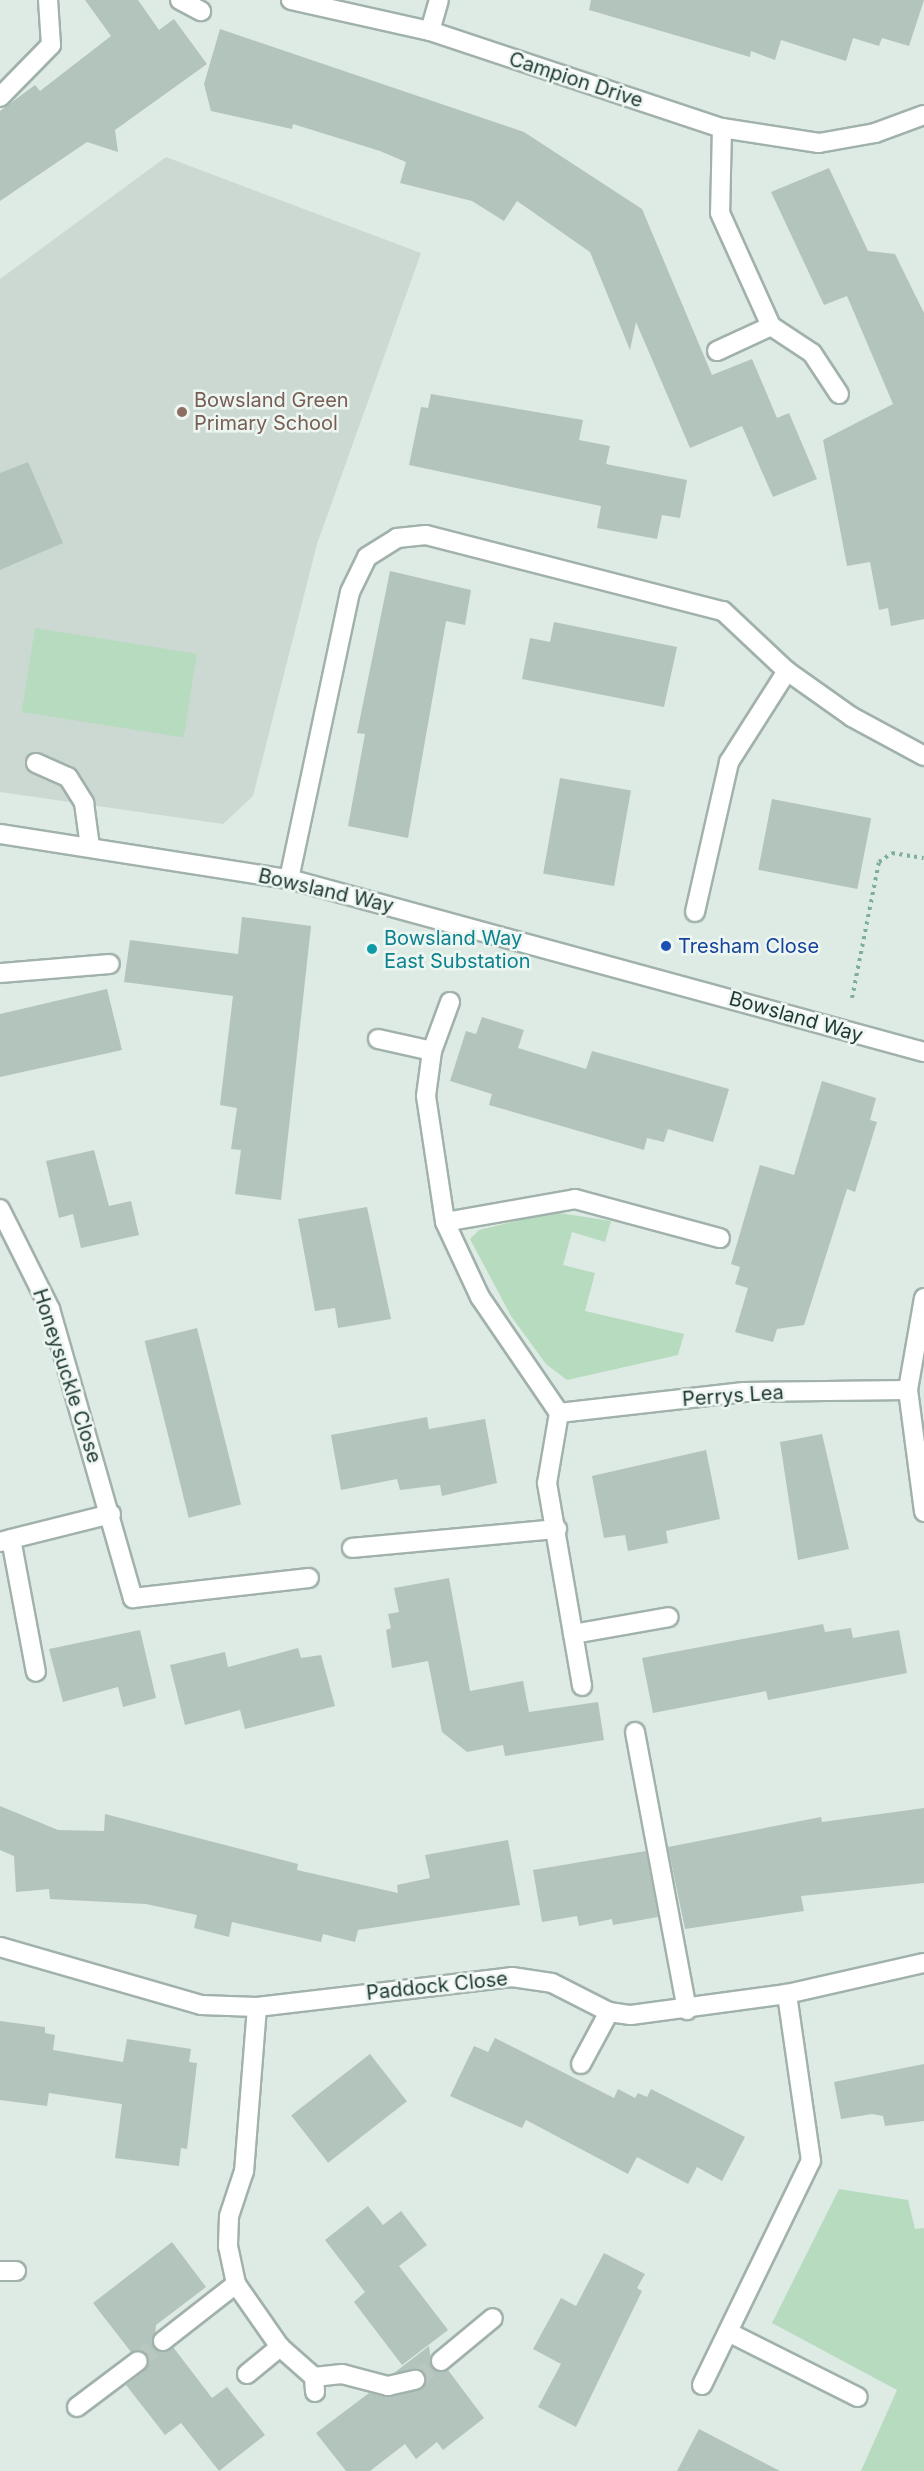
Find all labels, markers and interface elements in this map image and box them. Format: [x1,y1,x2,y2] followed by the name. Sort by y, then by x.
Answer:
[506,47,646,113] street label: Campion Drive
[194,388,349,435] place label: Bowsland Green Primary School
[175,405,189,419] marker: Bowsland Green Primary School
[256,864,396,918] street label: Bowsland Way
[384,926,531,973] place label: Bowsland Way East Substation
[678,934,819,958] place label: Tresham Close
[659,939,673,953] marker: Tresham Close
[365,942,379,956] marker: Bowsland Way East Substation
[726,986,866,1048] street label: Bowsland Way
[28,1286,106,1466] street label: Honeysuckle Close
[681,1380,785,1412] street label: Perrys Lea
[365,1967,509,2005] street label: Paddock Close

